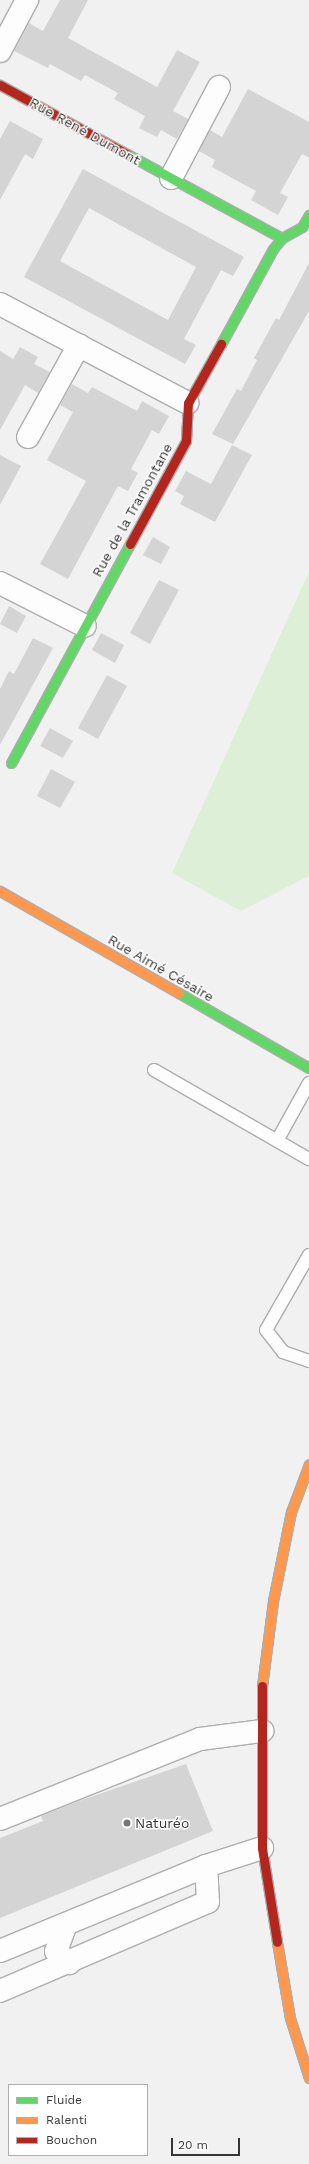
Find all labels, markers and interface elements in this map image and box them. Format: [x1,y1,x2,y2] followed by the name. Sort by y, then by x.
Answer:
[27,94,143,168] street label: Rue René Dumont
[88,440,176,580] street label: Rue de la Tramontane
[105,931,217,1005] street label: Rue Aimé Césaire
[135,1815,189,1831] place label: Naturéo
[122,1818,132,1828] marker: Naturéo
[8,2084,148,2156] legend
[46,2093,82,2107] text: Fluide
[46,2113,87,2127] text: Ralenti
[173,2130,242,2156] scale bar
[46,2133,97,2147] text: Bouchon
[178,2138,208,2152] text: 20 m

